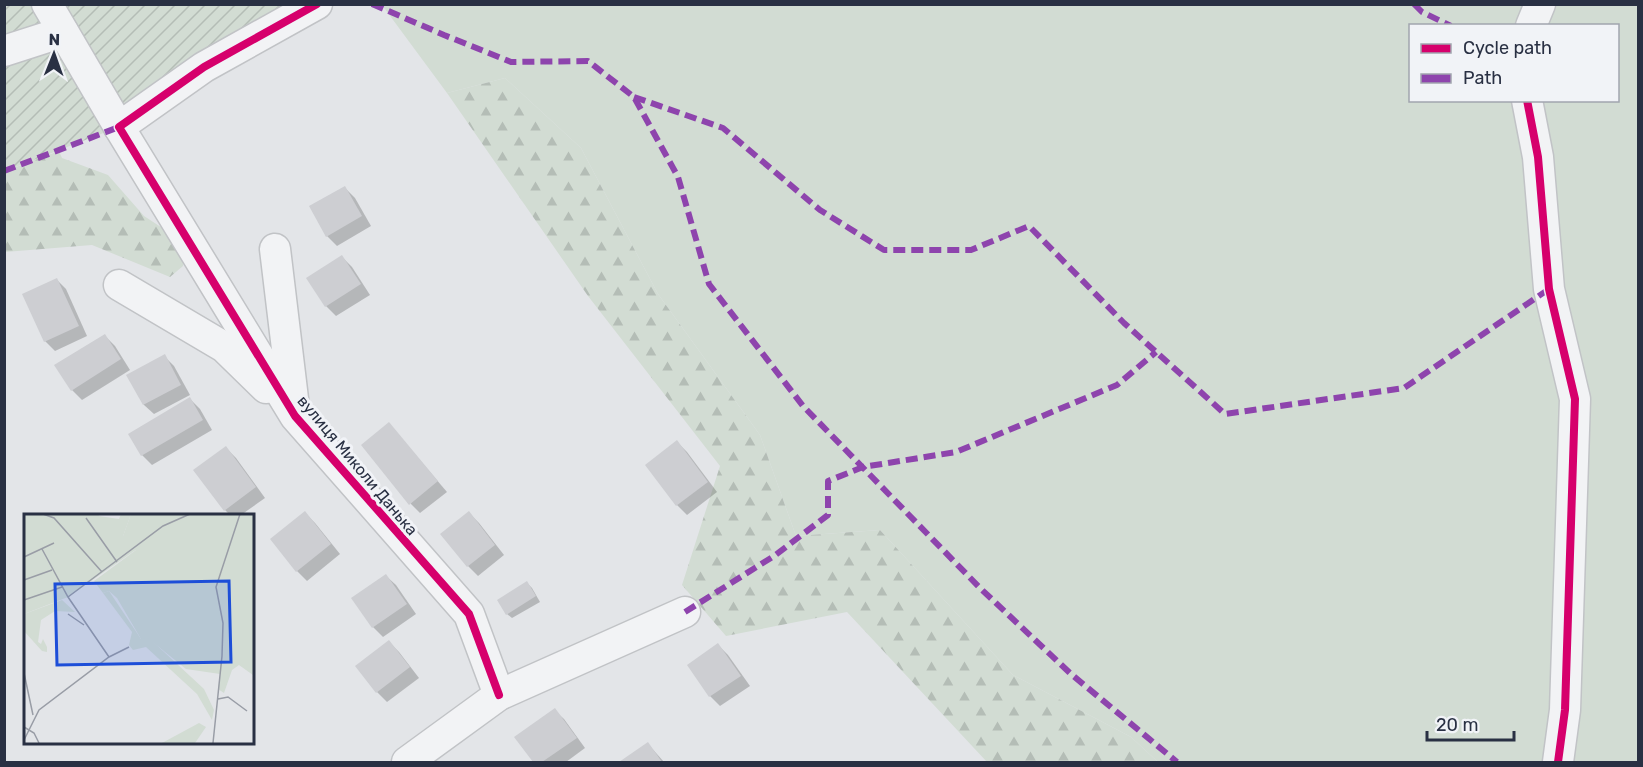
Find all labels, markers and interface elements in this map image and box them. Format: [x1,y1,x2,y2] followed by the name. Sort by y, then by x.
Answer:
[24,24,84,84] north arrow
[1409,24,1619,102] legend
[48,30,60,49] text: N
[1463,37,1552,59] text: Cycle path
[1463,67,1502,89] text: Path
[294,392,422,539] street label: вулиця Миколи Данька
[24,514,254,743] inset map
[1427,704,1514,742] scale bar
[1436,714,1478,736] text: 20 m

